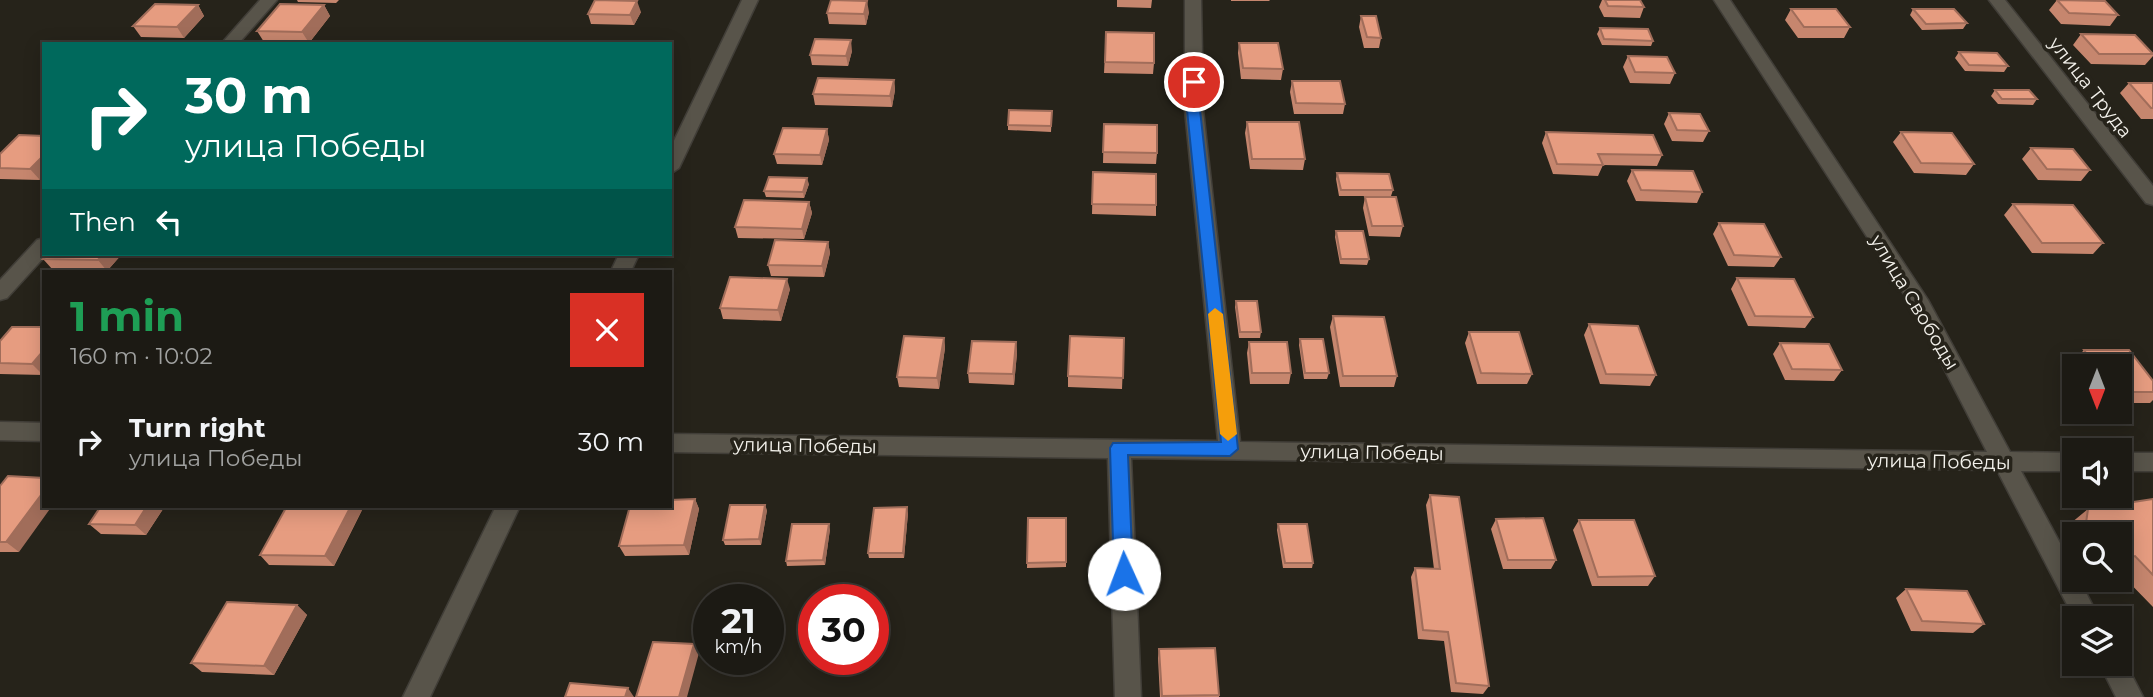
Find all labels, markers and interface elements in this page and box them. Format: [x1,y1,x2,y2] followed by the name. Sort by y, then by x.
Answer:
[2044,32,2137,142] street label: улица Труда
[1164,52,1224,112] pin
[1175,63,1213,101] icon: arrive
[185,66,313,125] text: 30 m
[70,70,161,161] icon: right
[185,126,427,165] text: улица Победы
[150,203,188,241] icon: left
[70,206,136,238] text: Then
[1865,230,1964,374] street label: улица Свободы
[70,290,184,342] text: 1 min
[570,293,644,367] button: close
[70,342,213,370] text: 160 m · 10:02
[2062,354,2132,424] north arrow
[2062,354,2132,676] map controls
[129,412,265,444] text: Turn right
[70,423,108,461] icon: right
[578,426,644,458] text: 30 m
[732,433,877,458] street label: улица Победы
[2062,438,2132,508] button: sound
[1299,440,1444,465] street label: улица Победы
[129,444,303,472] text: улица Победы
[1866,449,2011,474] street label: улица Победы
[2062,522,2132,592] button: search
[1087,537,1161,611] position arrow
[798,584,889,675] speed limit sign: 30
[721,599,756,642] text: 21
[2062,606,2132,676] button: layers
[714,636,763,658] text: km/h

